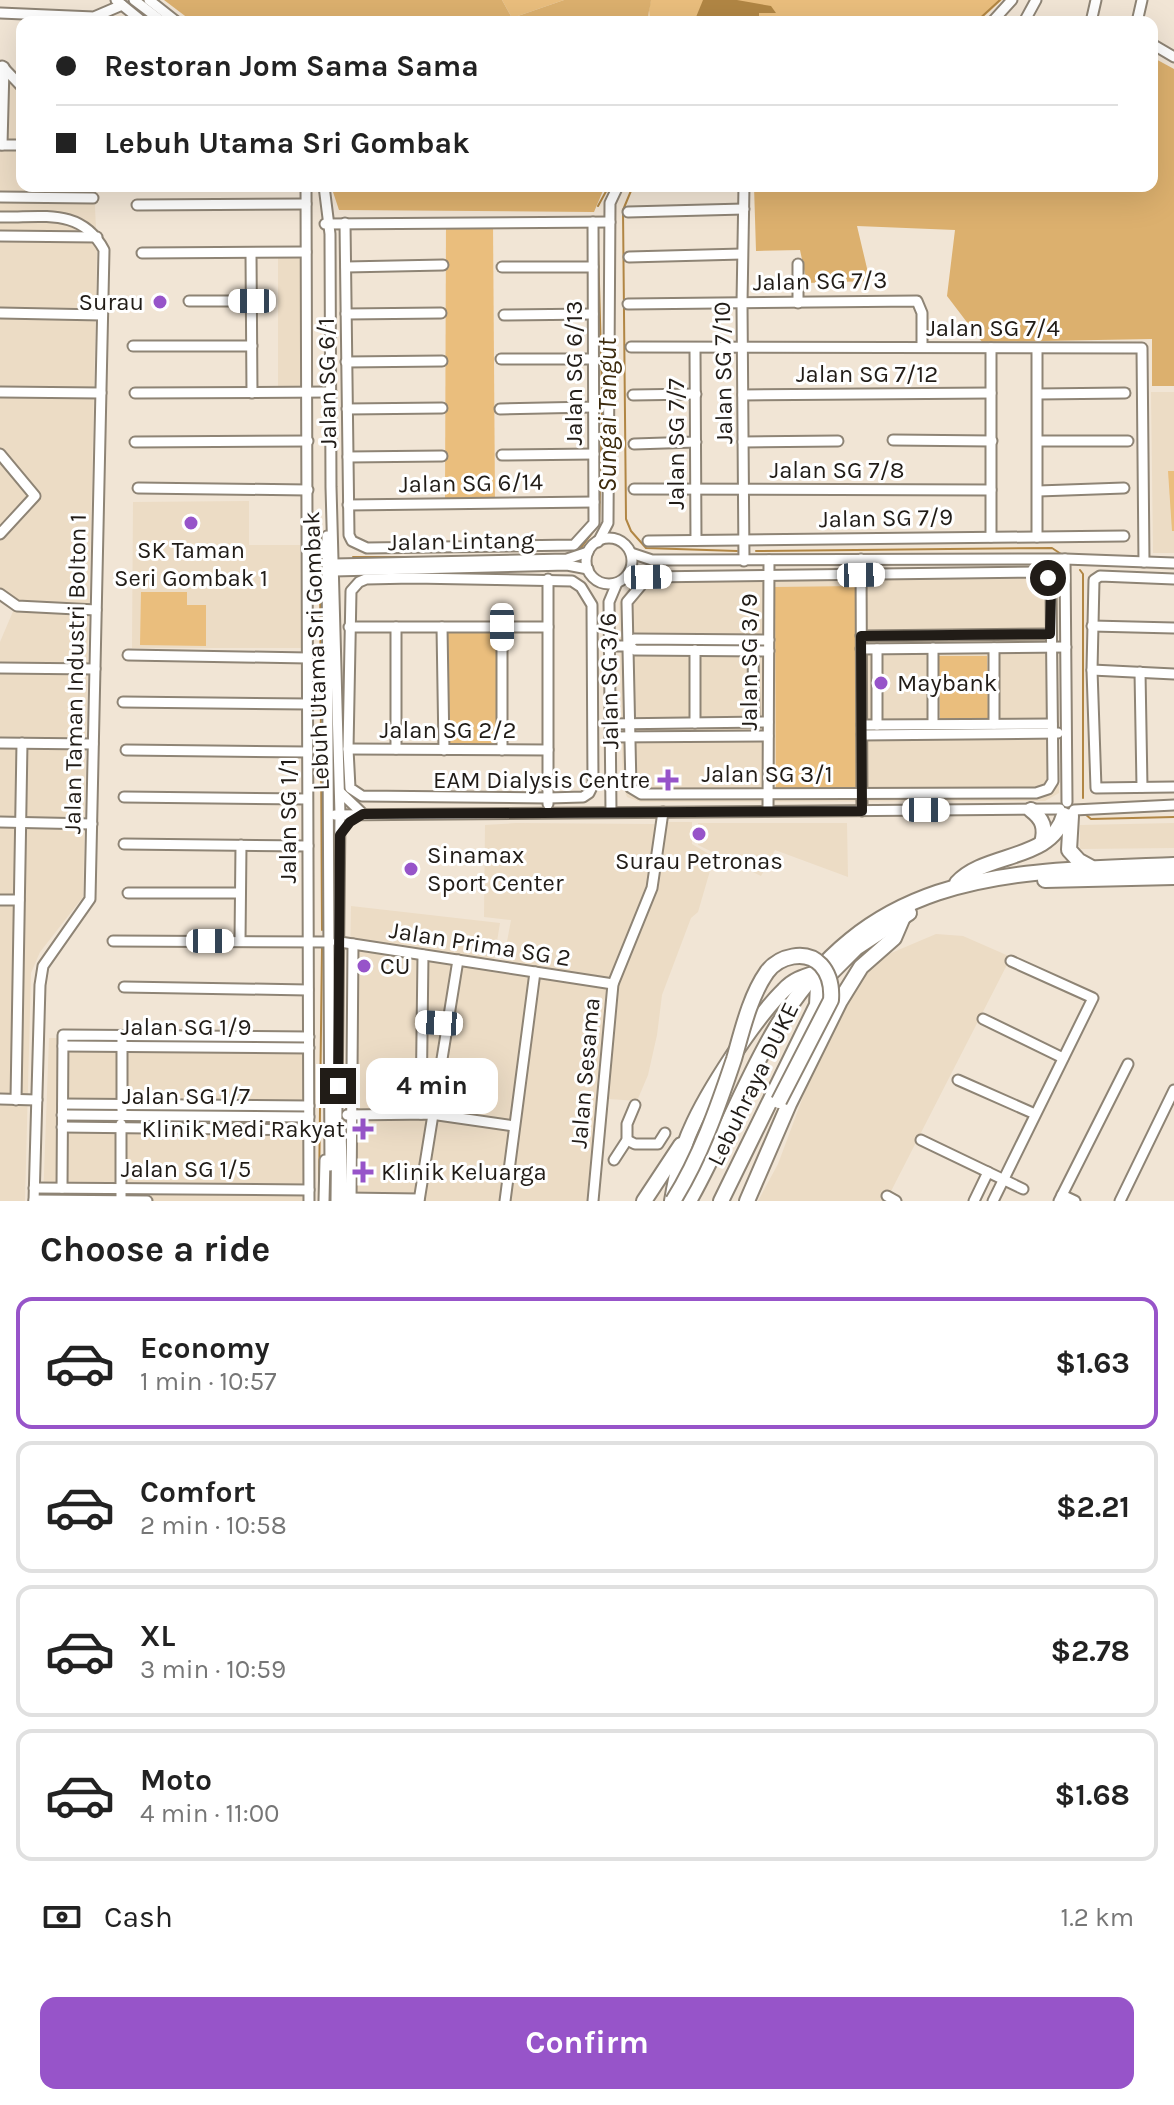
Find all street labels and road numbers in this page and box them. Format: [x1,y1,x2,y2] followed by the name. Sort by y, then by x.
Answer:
[753,266,887,296] street label: Jalan SG 7/3
[560,301,588,445] street label: Jalan SG 6/13
[708,302,738,444] street label: Jalan SG 7/10
[926,314,1060,342] street label: Jalan SG 7/4
[312,317,342,449] street label: Jalan SG 6/1
[796,360,938,388] street label: Jalan SG 7/12
[662,378,690,510] street label: Jalan SG 7/7
[769,456,905,484] street label: Jalan SG 7/8
[399,468,543,498] street label: Jalan SG 6/14
[819,503,953,533] street label: Jalan SG 7/9
[297,511,335,791] street label: Lebuh Utama Sri Gombak
[58,514,92,834] street label: Jalan Taman Industri Bolton 1
[388,526,535,556] street label: Jalan Lintang
[735,593,763,731] street label: Jalan SG 3/9
[594,612,624,750] street label: Jalan SG 3/6
[380,716,516,744] street label: Jalan SG 2/2
[274,759,302,883] street label: Jalan SG 1/1
[701,760,833,788] street label: Jalan SG 3/1
[387,916,573,972] street label: Jalan Prima SG 2
[564,996,606,1150] street label: Jalan Sesama
[701,998,805,1170] street label: Lebuhraya DUKE
[121,1013,251,1041] street label: Jalan SG 1/9
[122,1082,250,1110] street label: Jalan SG 1/7
[121,1155,251,1183] street label: Jalan SG 1/5

